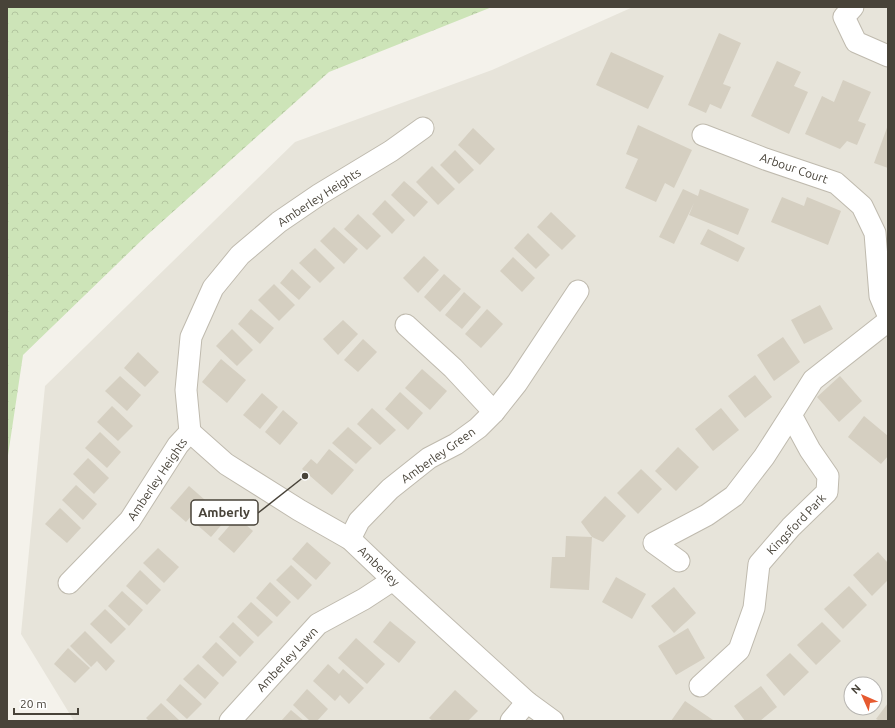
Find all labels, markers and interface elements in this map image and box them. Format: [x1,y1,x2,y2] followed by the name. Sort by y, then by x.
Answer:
[758,150,830,186] street label: Arbour Court
[275,165,363,229] street label: Amberley Heights
[399,425,477,485] street label: Amberley Green
[125,435,189,523] street label: Amberley Heights
[764,491,828,557] street label: Kingsford Park
[191,500,258,525] callout: Amberly
[198,505,250,519] text: Amberly
[356,543,402,589] street label: Amberley
[254,624,320,694] street label: Amberley Lawn
[843,676,883,716] north arrow
[849,682,863,696] text: N
[14,690,78,716] scale bar
[20,697,47,710] text: 20 m

